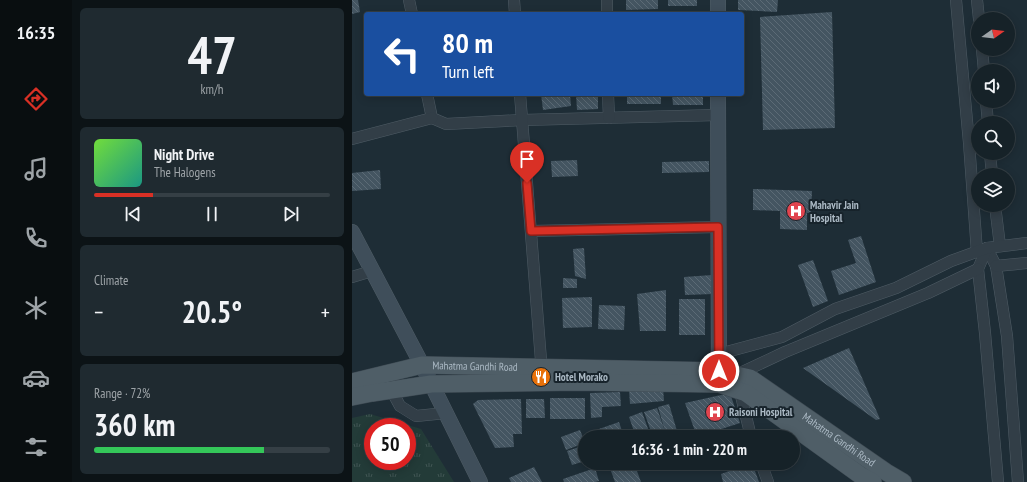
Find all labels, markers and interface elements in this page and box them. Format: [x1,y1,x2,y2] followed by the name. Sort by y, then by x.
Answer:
[971,12,1015,56] north arrow
[971,12,1015,212] map controls
[17,21,55,44] text: 16:35
[187,21,237,88] text: 47
[442,24,493,61] text: 80 m
[376,28,428,80] icon: left
[442,60,494,83] text: Turn left
[971,64,1015,108] button: sound
[200,81,224,98] text: km/h
[22,85,50,113] icon: directions
[971,116,1015,160] button: search
[510,142,544,183] pin
[154,145,214,164] text: Night Drive
[516,148,538,170] icon: arrive
[22,155,50,183] icon: music
[154,164,216,181] text: The Halogens
[971,168,1015,212] button: layers
[810,198,859,225] place label: Mahavir Jain Hospital
[785,200,807,222] hospital icon: Mahavir Jain Hospital
[122,203,144,225] icon: previous
[201,203,223,225] icon: pause
[280,203,302,225] icon: next
[22,224,50,252] icon: phone
[94,272,128,289] text: Climate
[182,292,242,331] text: 20.5°
[22,294,50,322] icon: climate
[94,298,103,326] text: −
[321,298,330,326] text: +
[698,350,740,392] position arrow
[432,358,518,374] street label: Mahatma Gandhi Road
[22,364,50,392] icon: car
[530,366,552,388] restaurant icon: Hotel Morako
[555,370,608,384] place label: Hotel Morako
[94,385,150,402] text: Range · 72%
[704,401,726,423] hospital icon: Raisoni Hospital
[94,405,175,444] text: 360 km
[729,405,793,419] place label: Raisoni Hospital
[800,409,878,470] street label: Mahatma Gandhi Road
[364,418,416,470] speed limit sign: 50
[22,433,50,461] icon: filters
[631,440,747,459] text: 16:36 · 1 min · 220 m

